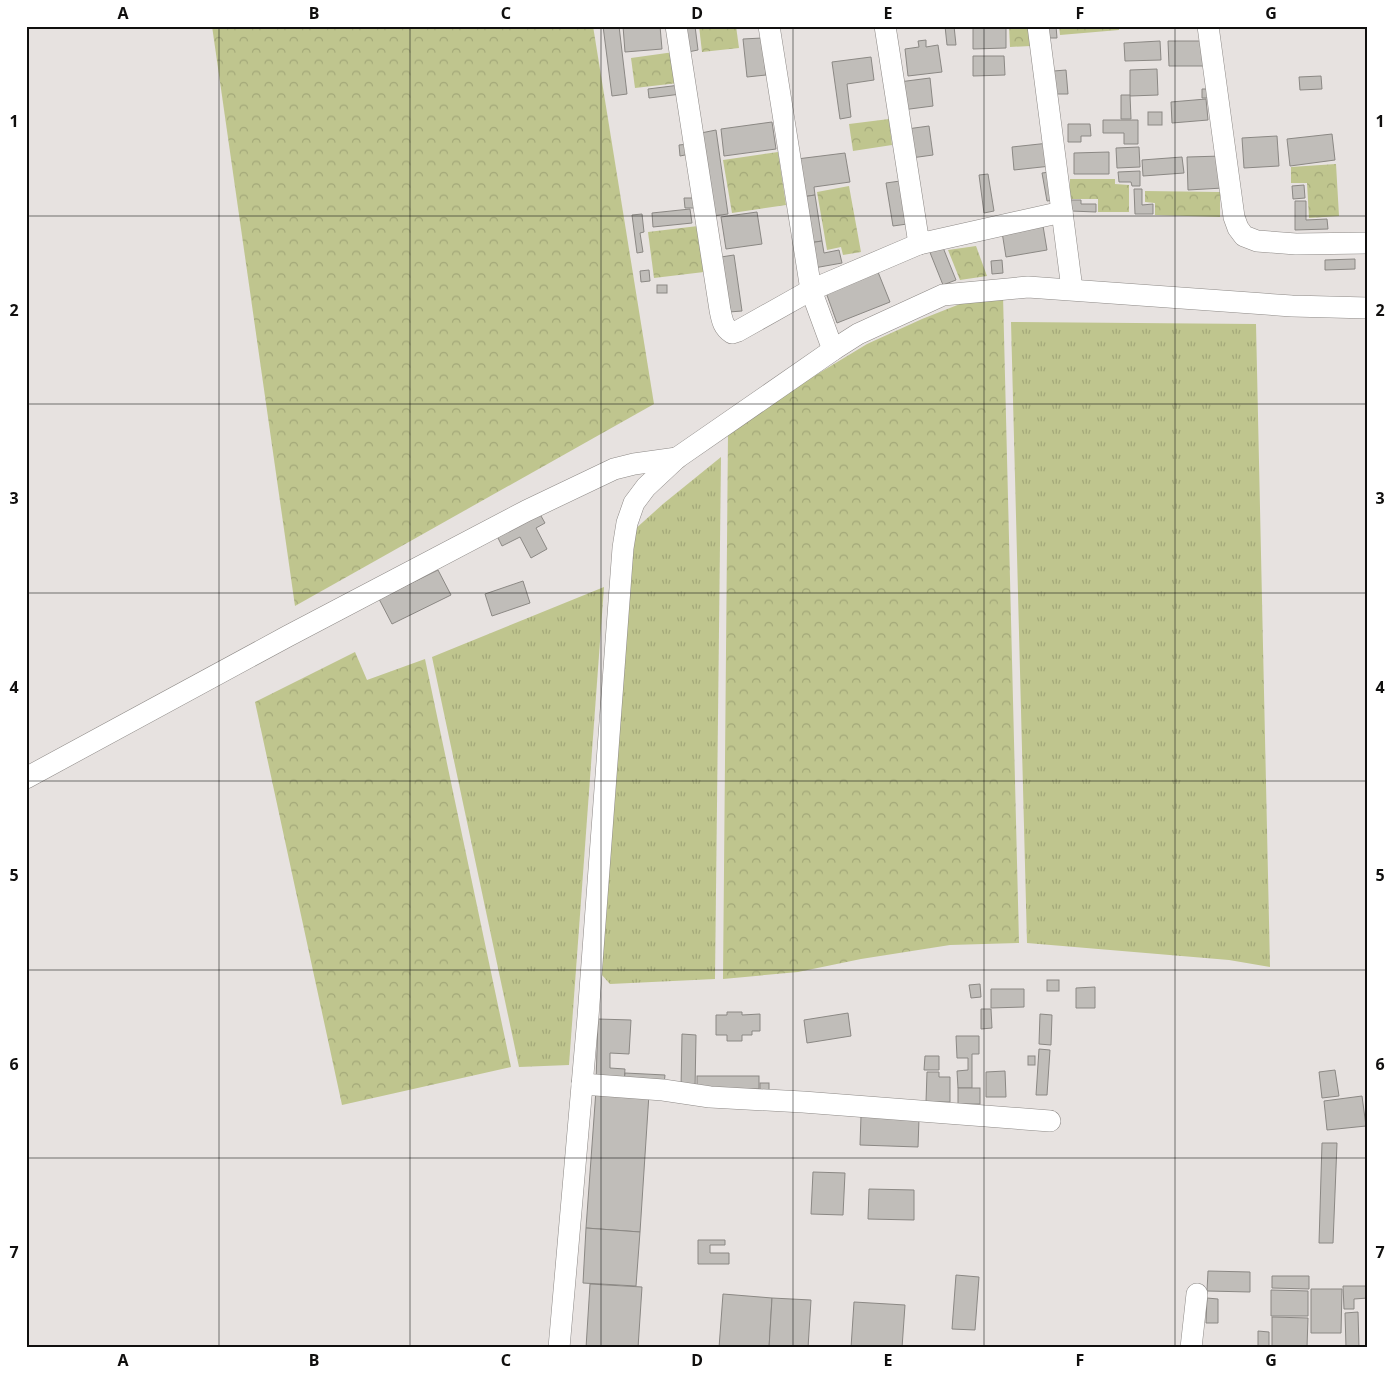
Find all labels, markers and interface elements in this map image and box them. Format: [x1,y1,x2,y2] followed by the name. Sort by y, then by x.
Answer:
[117,2,129,24] text: A
[309,2,319,24] text: B
[501,2,511,24] text: C
[691,2,703,24] text: D
[884,2,893,24] text: E
[1076,2,1084,24] text: F
[1265,2,1277,24] text: G
[9,110,19,132] text: 1
[1375,110,1385,132] text: 1
[9,299,19,321] text: 2
[1375,299,1385,321] text: 2
[9,487,19,509] text: 3
[1375,487,1385,509] text: 3
[9,676,19,698] text: 4
[1375,676,1385,698] text: 4
[9,864,19,886] text: 5
[1375,864,1385,886] text: 5
[9,1053,19,1075] text: 6
[1375,1053,1385,1075] text: 6
[9,1241,19,1263] text: 7
[1375,1241,1385,1263] text: 7
[117,1349,129,1371] text: A
[309,1349,319,1371] text: B
[501,1349,511,1371] text: C
[691,1349,703,1371] text: D
[884,1349,893,1371] text: E
[1076,1349,1084,1371] text: F
[1265,1349,1277,1371] text: G

